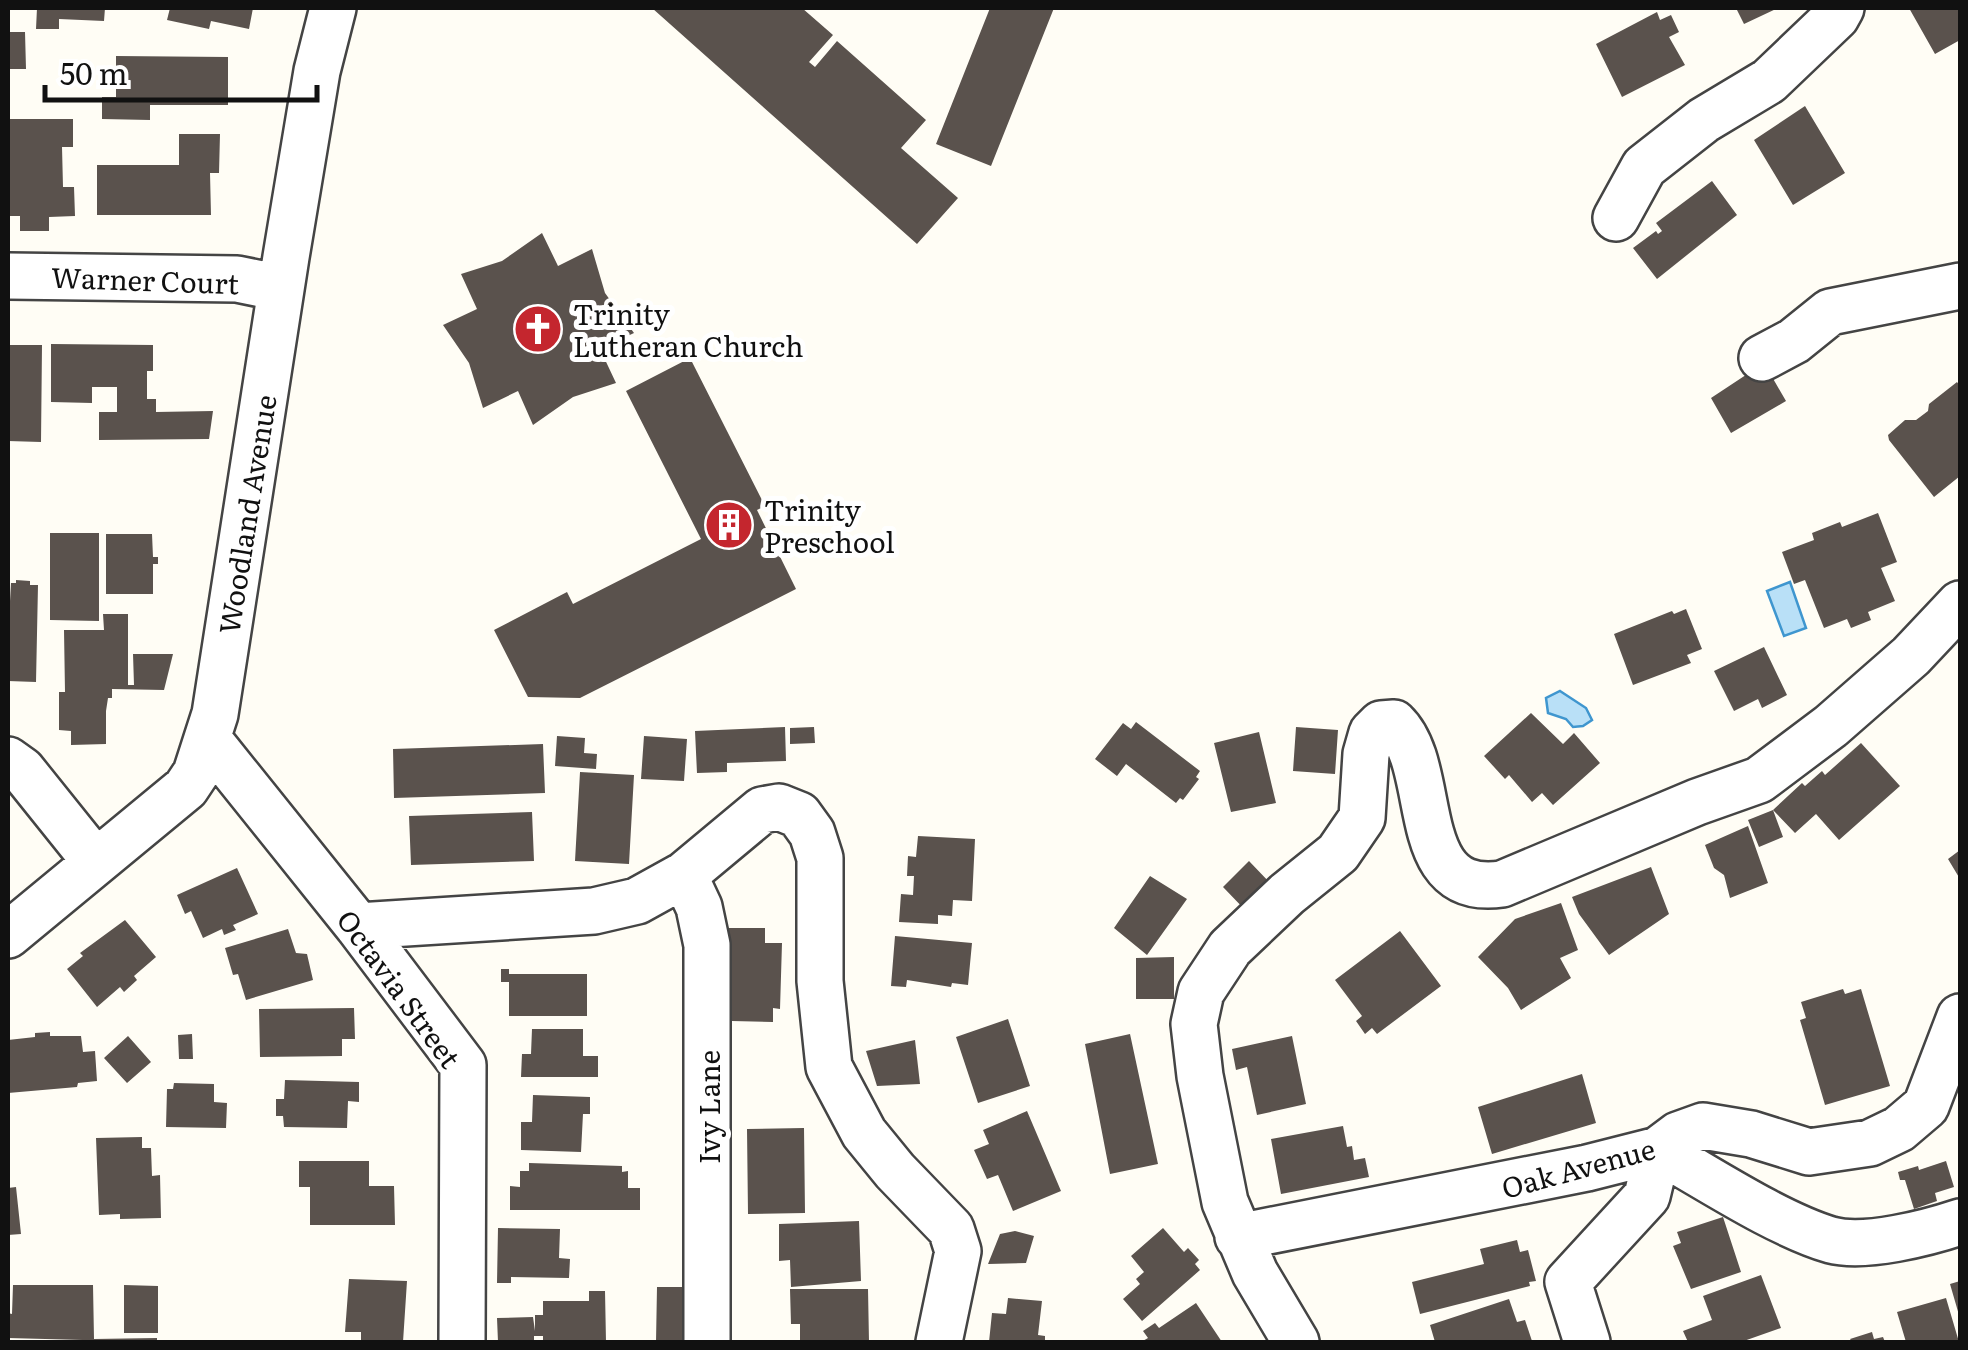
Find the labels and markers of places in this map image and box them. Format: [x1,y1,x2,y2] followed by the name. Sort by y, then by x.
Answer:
[573,292,804,366] place label: Trinity Lutheran Church
[512,303,564,355] church icon: Trinity Lutheran Church
[764,488,895,562] place label: Trinity Preschool
[703,499,755,551] building icon: Trinity Preschool

